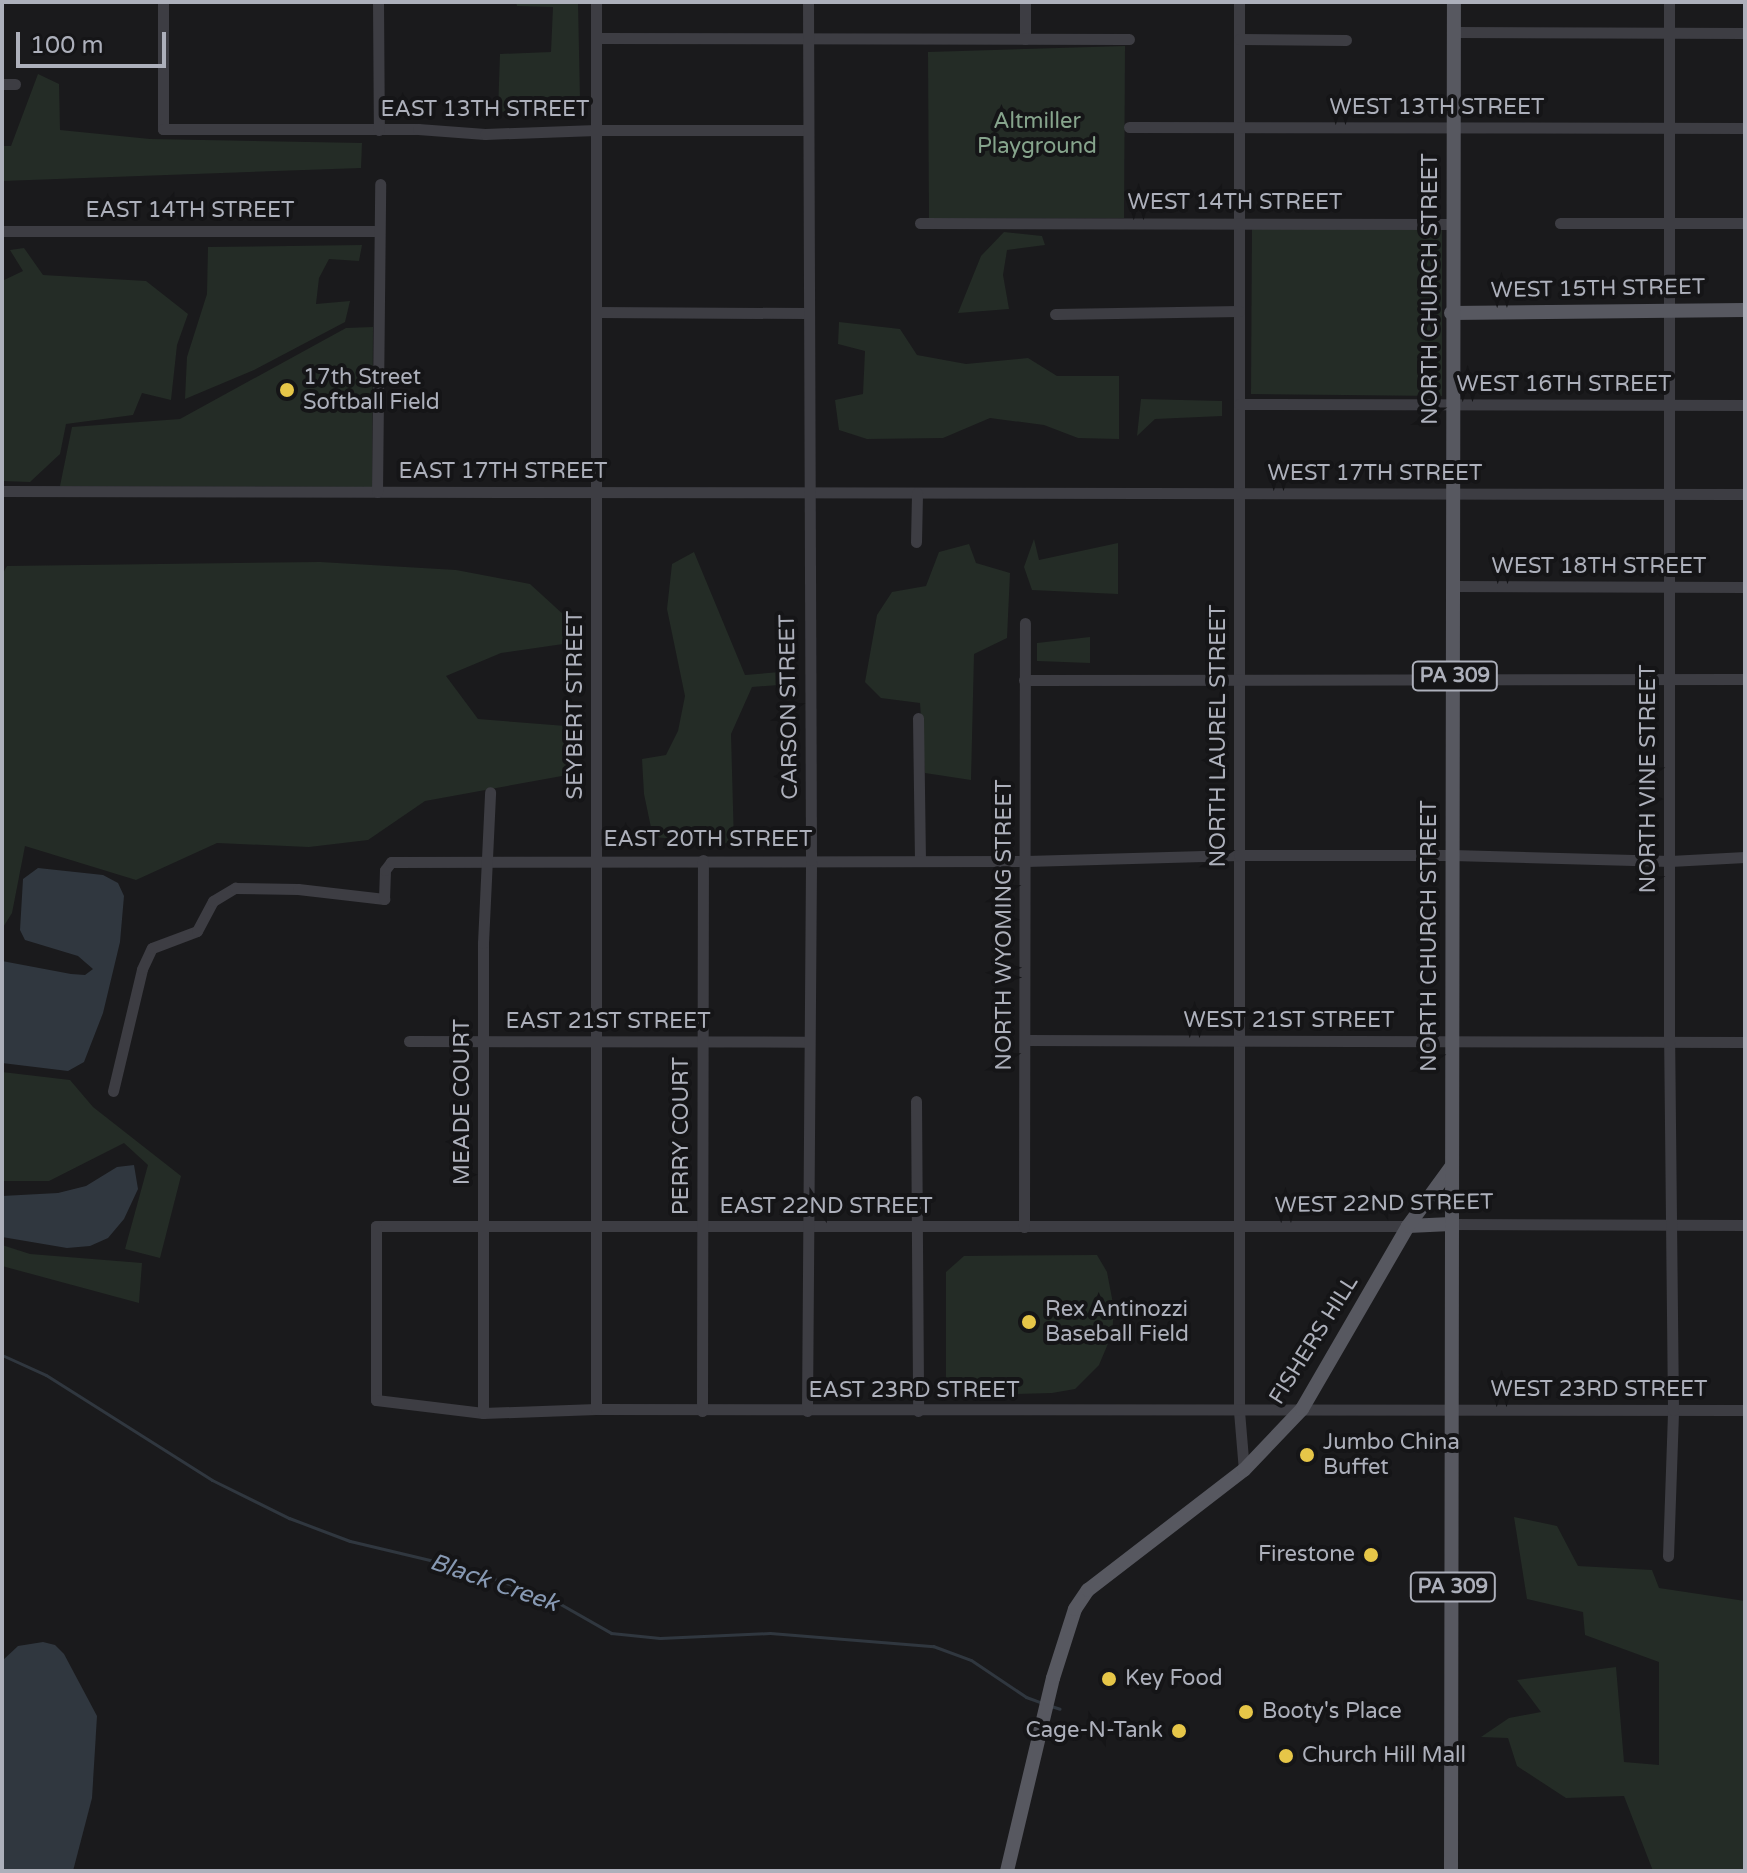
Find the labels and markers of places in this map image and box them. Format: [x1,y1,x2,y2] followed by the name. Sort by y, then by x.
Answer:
[303,364,440,416] place label: 17th Street Softball Field
[278,381,296,399] marker: 17th Street Softball Field
[1045,1296,1189,1348] place label: Rex Antinozzi Baseball Field
[1020,1313,1038,1331] marker: Rex Antinozzi Baseball Field
[1323,1429,1460,1480] place label: Jumbo China Buffet
[1298,1446,1316,1464] marker: Jumbo China Buffet
[1258,1542,1355,1568] place label: Firestone
[1362,1546,1380,1564] marker: Firestone
[1125,1666,1223,1692] place label: Key Food
[1100,1670,1118,1688] marker: Key Food
[1262,1699,1402,1725] place label: Booty's Place
[1237,1703,1255,1721] marker: Booty's Place
[1025,1718,1163,1744] place label: Cage-N-Tank
[1170,1722,1188,1740] marker: Cage-N-Tank
[1302,1743,1466,1769] place label: Church Hill Mall
[1277,1747,1295,1765] marker: Church Hill Mall

